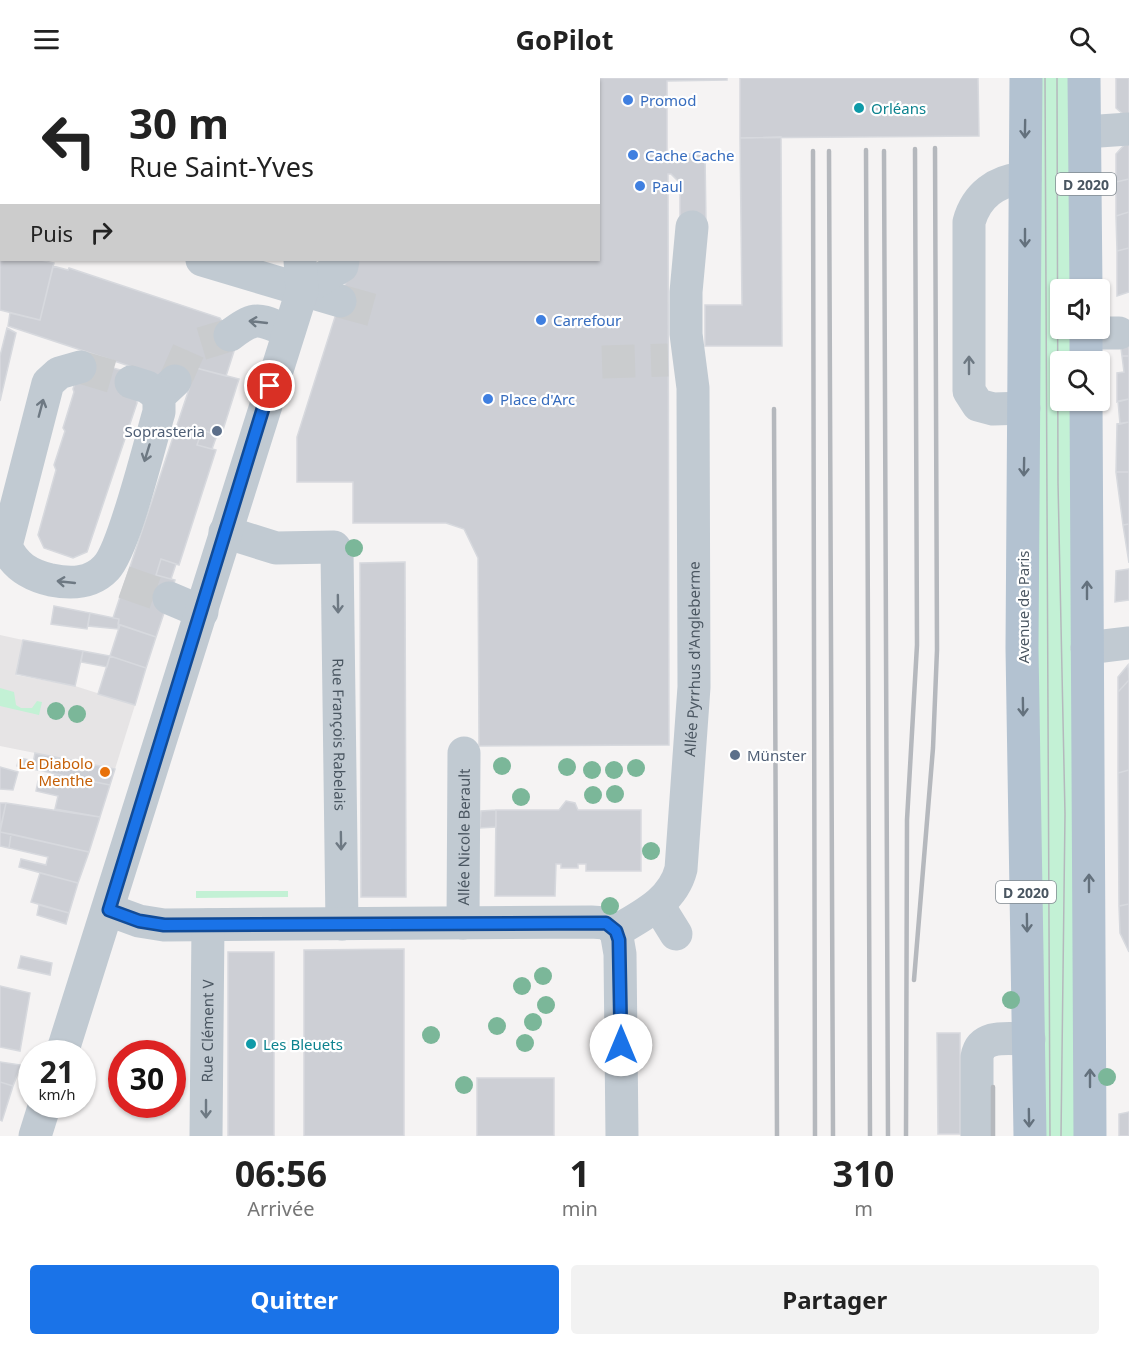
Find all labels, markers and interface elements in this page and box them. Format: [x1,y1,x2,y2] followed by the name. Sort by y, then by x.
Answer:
[516,21,613,58] text: GoPilot
[30,23,63,56] icon: menu
[1066,23,1099,56] icon: search
[640,90,696,110] place label: Promod
[621,93,635,107] marker: Promod
[129,94,229,151] text: 30 m
[871,98,926,118] place label: Orléans
[852,101,866,115] marker: Orléans
[30,102,108,180] icon: left
[1019,118,1031,138] one-way arrow
[645,145,735,165] place label: Cache Cache
[129,148,314,185] text: Rue Saint-Yves
[626,148,640,162] marker: Cache Cache
[1056,173,1116,195] road number: D 2020
[652,176,683,196] place label: Paul
[633,179,647,193] marker: Paul
[85,216,118,249] icon: right
[30,218,73,248] text: Puis
[1019,227,1031,247] one-way arrow
[1050,279,1110,411] map controls
[1050,279,1110,339] button: sound
[553,310,621,330] place label: Carrefour
[534,313,548,327] marker: Carrefour
[249,317,268,328] one-way arrow
[1050,351,1110,411] button: search
[963,356,975,376] one-way arrow
[244,360,295,411] pin
[253,369,286,402] icon: arrive
[500,389,575,409] place label: Place d'Arc
[481,392,495,406] marker: Place d'Arc
[36,399,48,418] one-way arrow
[125,421,205,441] place label: Soprasteria
[210,424,224,438] marker: Soprasteria
[141,443,152,462] one-way arrow
[1018,456,1030,476] one-way arrow
[1013,551,1033,663] street label: Avenue de Paris
[679,561,704,757] street label: Allée Pyrrhus d'Angleberme
[56,576,76,587] one-way arrow
[1081,580,1093,600] one-way arrow
[332,594,344,614] one-way arrow
[328,658,350,811] street label: Rue François Rabelais
[1017,696,1029,716] one-way arrow
[747,745,806,765] place label: Münster
[728,748,742,762] marker: Münster
[18,753,93,790] place label: Le Diabolo Menthe
[98,765,112,779] marker: Le Diabolo Menthe
[453,768,474,906] street label: Allée Nicole Berault
[335,831,347,851] one-way arrow
[1083,873,1095,893] one-way arrow
[996,881,1056,903] road number: D 2020
[1021,912,1033,932] one-way arrow
[197,979,217,1083] street label: Rue Clément V
[589,1013,653,1077] position arrow
[263,1034,343,1054] place label: Les Bleuets
[244,1037,258,1051] marker: Les Bleuets
[108,1040,186,1118] speed limit sign: 30
[40,1051,74,1092] text: 21
[1084,1068,1096,1088] one-way arrow
[39,1084,75,1104] text: km/h
[200,1099,212,1119] one-way arrow
[1023,1107,1035,1127] one-way arrow
[235,1149,327,1198] text: 06:56
[570,1149,590,1198] text: 1
[833,1149,894,1198] text: 310
[247,1195,314,1222] text: Arrivée
[562,1195,598,1222] text: min
[854,1195,873,1222] text: m
[30,1265,559,1334] button: Quitter
[571,1265,1099,1334] button: Partager

